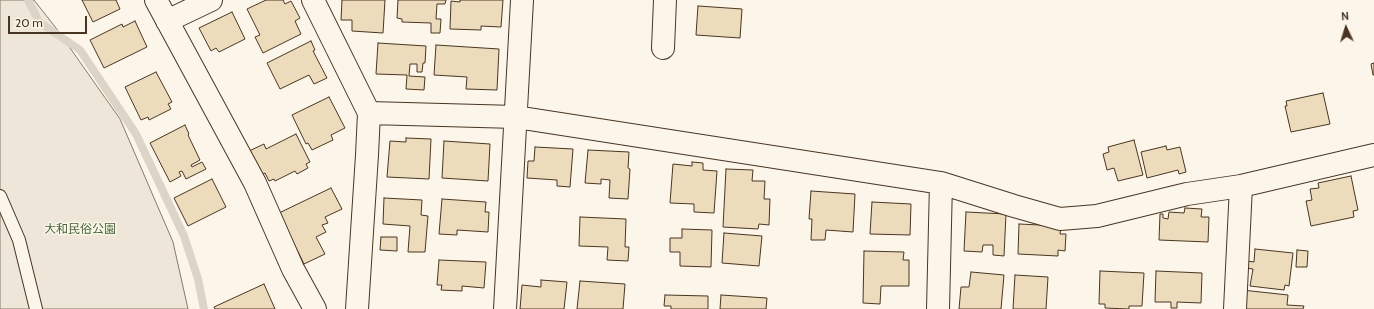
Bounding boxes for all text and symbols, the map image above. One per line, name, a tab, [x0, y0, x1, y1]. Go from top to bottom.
scale bar	[10, 8, 89, 34]
north arrow	[1326, 8, 1366, 48]
text: N	[1341, 9, 1350, 23]
text: 20 m	[15, 15, 43, 30]
park label: 大和民俗公園	[44, 222, 116, 236]

